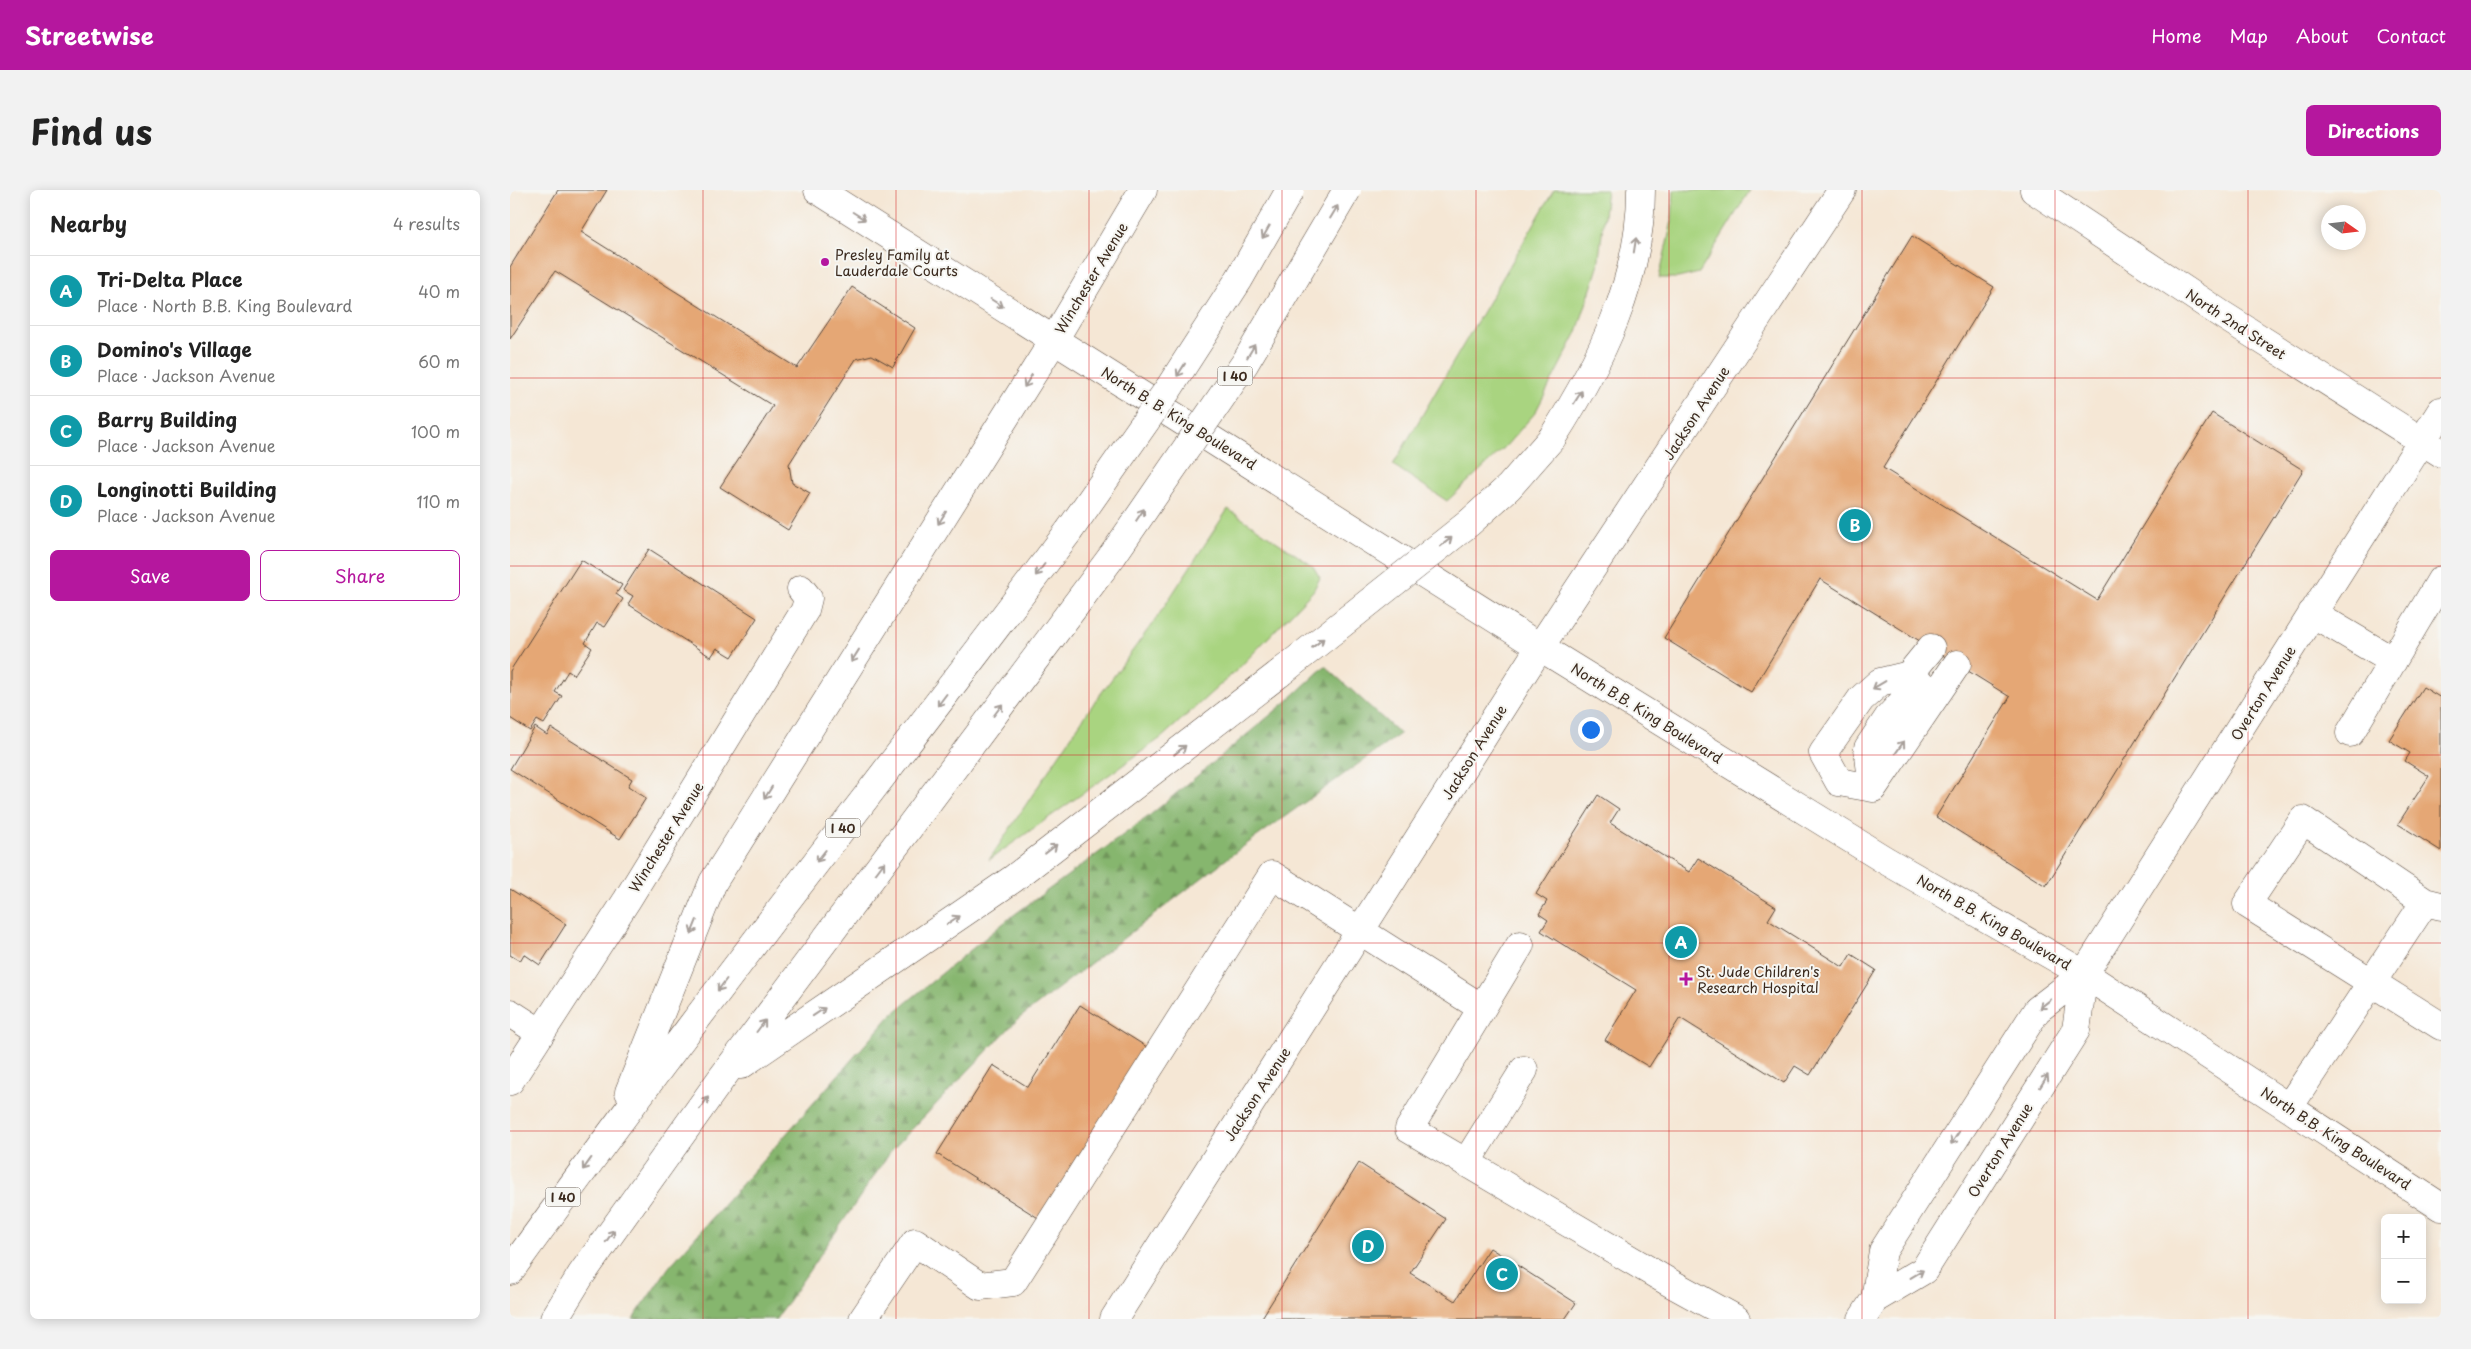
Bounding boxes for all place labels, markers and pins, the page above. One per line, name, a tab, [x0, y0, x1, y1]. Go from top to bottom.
place label: Presley Family at Lauderdale Courts	[835, 244, 958, 281]
marker: Presley Family at Lauderdale Courts	[819, 256, 831, 268]
pin: B	[1839, 506, 1871, 544]
pin: A	[1665, 923, 1697, 961]
place label: St. Jude Children's Research Hospital	[1697, 961, 1819, 998]
marker: St. Jude Children's Research Hospital	[1679, 972, 1693, 986]
pin: D	[1352, 1227, 1384, 1265]
pin: C	[1486, 1255, 1518, 1293]

